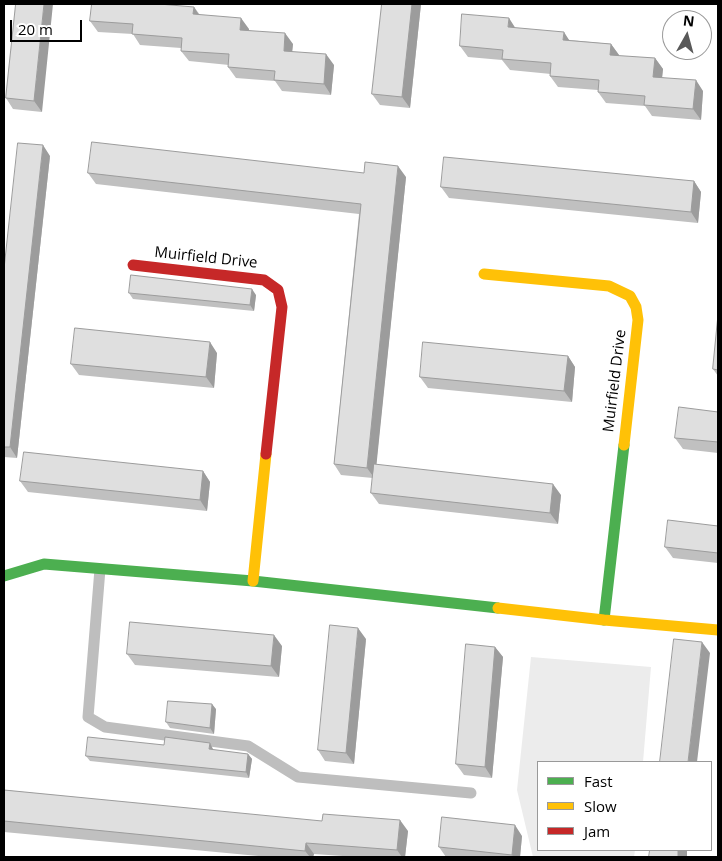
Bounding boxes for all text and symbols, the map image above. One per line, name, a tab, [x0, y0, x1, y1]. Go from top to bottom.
scale bar	[12, 10, 85, 42]
north arrow	[662, 10, 712, 60]
text: N	[682, 10, 696, 31]
text: 20 m	[18, 19, 53, 39]
street label: Muirfield Drive	[154, 244, 258, 272]
street label: Muirfield Drive	[600, 329, 630, 433]
legend	[537, 761, 712, 851]
text: Fast	[584, 771, 613, 791]
text: Slow	[584, 796, 617, 816]
text: Jam	[584, 821, 610, 841]

